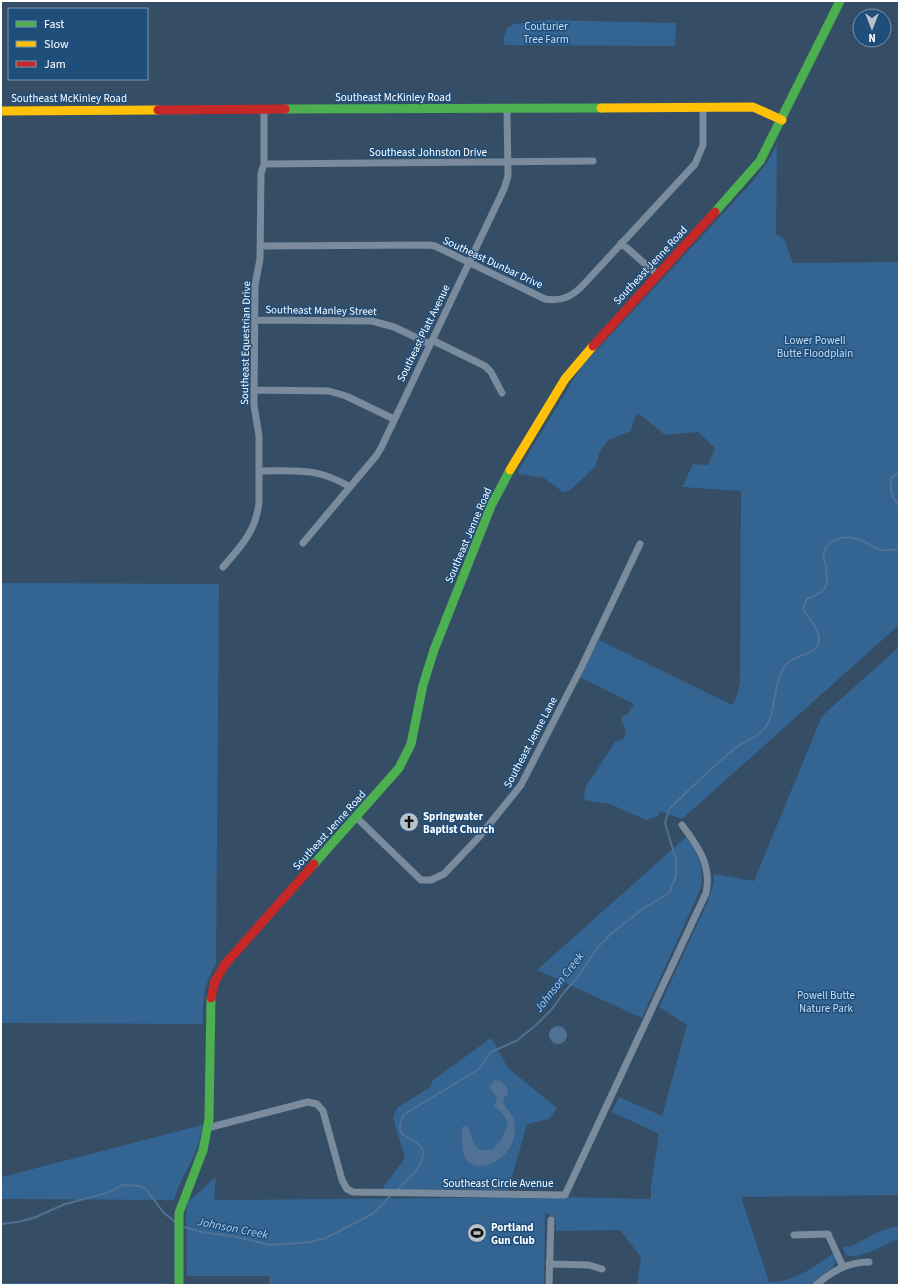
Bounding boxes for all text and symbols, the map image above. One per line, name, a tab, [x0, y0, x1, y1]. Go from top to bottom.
legend	[8, 8, 148, 80]
north arrow	[852, 8, 892, 48]
text: Fast	[44, 16, 64, 33]
park label: Couturier Tree Farm	[523, 19, 569, 47]
text: N	[868, 30, 876, 45]
text: Slow	[44, 36, 69, 53]
text: Jam	[44, 56, 66, 73]
street label: Southeast McKinley Road	[335, 90, 451, 105]
street label: Southeast McKinley Road	[11, 91, 127, 106]
street label: Southeast Johnston Drive	[369, 145, 487, 160]
street label: Southeast Jenne Road	[610, 223, 691, 308]
street label: Southeast Dunbar Drive	[440, 233, 546, 292]
street label: Southeast Equestrian Drive	[237, 280, 254, 405]
street label: Southeast Platt Avenue	[393, 282, 454, 384]
street label: Southeast Manley Street	[265, 302, 377, 319]
park label: Lower Powell Butte Floodplain	[777, 333, 853, 361]
street label: Southeast Jenne Road	[441, 485, 495, 585]
street label: Southeast Jenne Lane	[500, 693, 561, 791]
street label: Southeast Jenne Road	[289, 787, 369, 874]
place label: Springwater Baptist Church	[423, 809, 494, 837]
church icon: Springwater Baptist Church	[398, 811, 420, 833]
water label: Johnson Creek	[530, 949, 588, 1017]
park label: Powell Butte Nature Park	[797, 988, 856, 1016]
street label: Southeast Circle Avenue	[443, 1176, 554, 1191]
water label: Johnson Creek	[195, 1213, 270, 1244]
place label: Portland Gun Club	[491, 1220, 535, 1248]
sports icon: Portland Gun Club	[466, 1222, 488, 1244]

